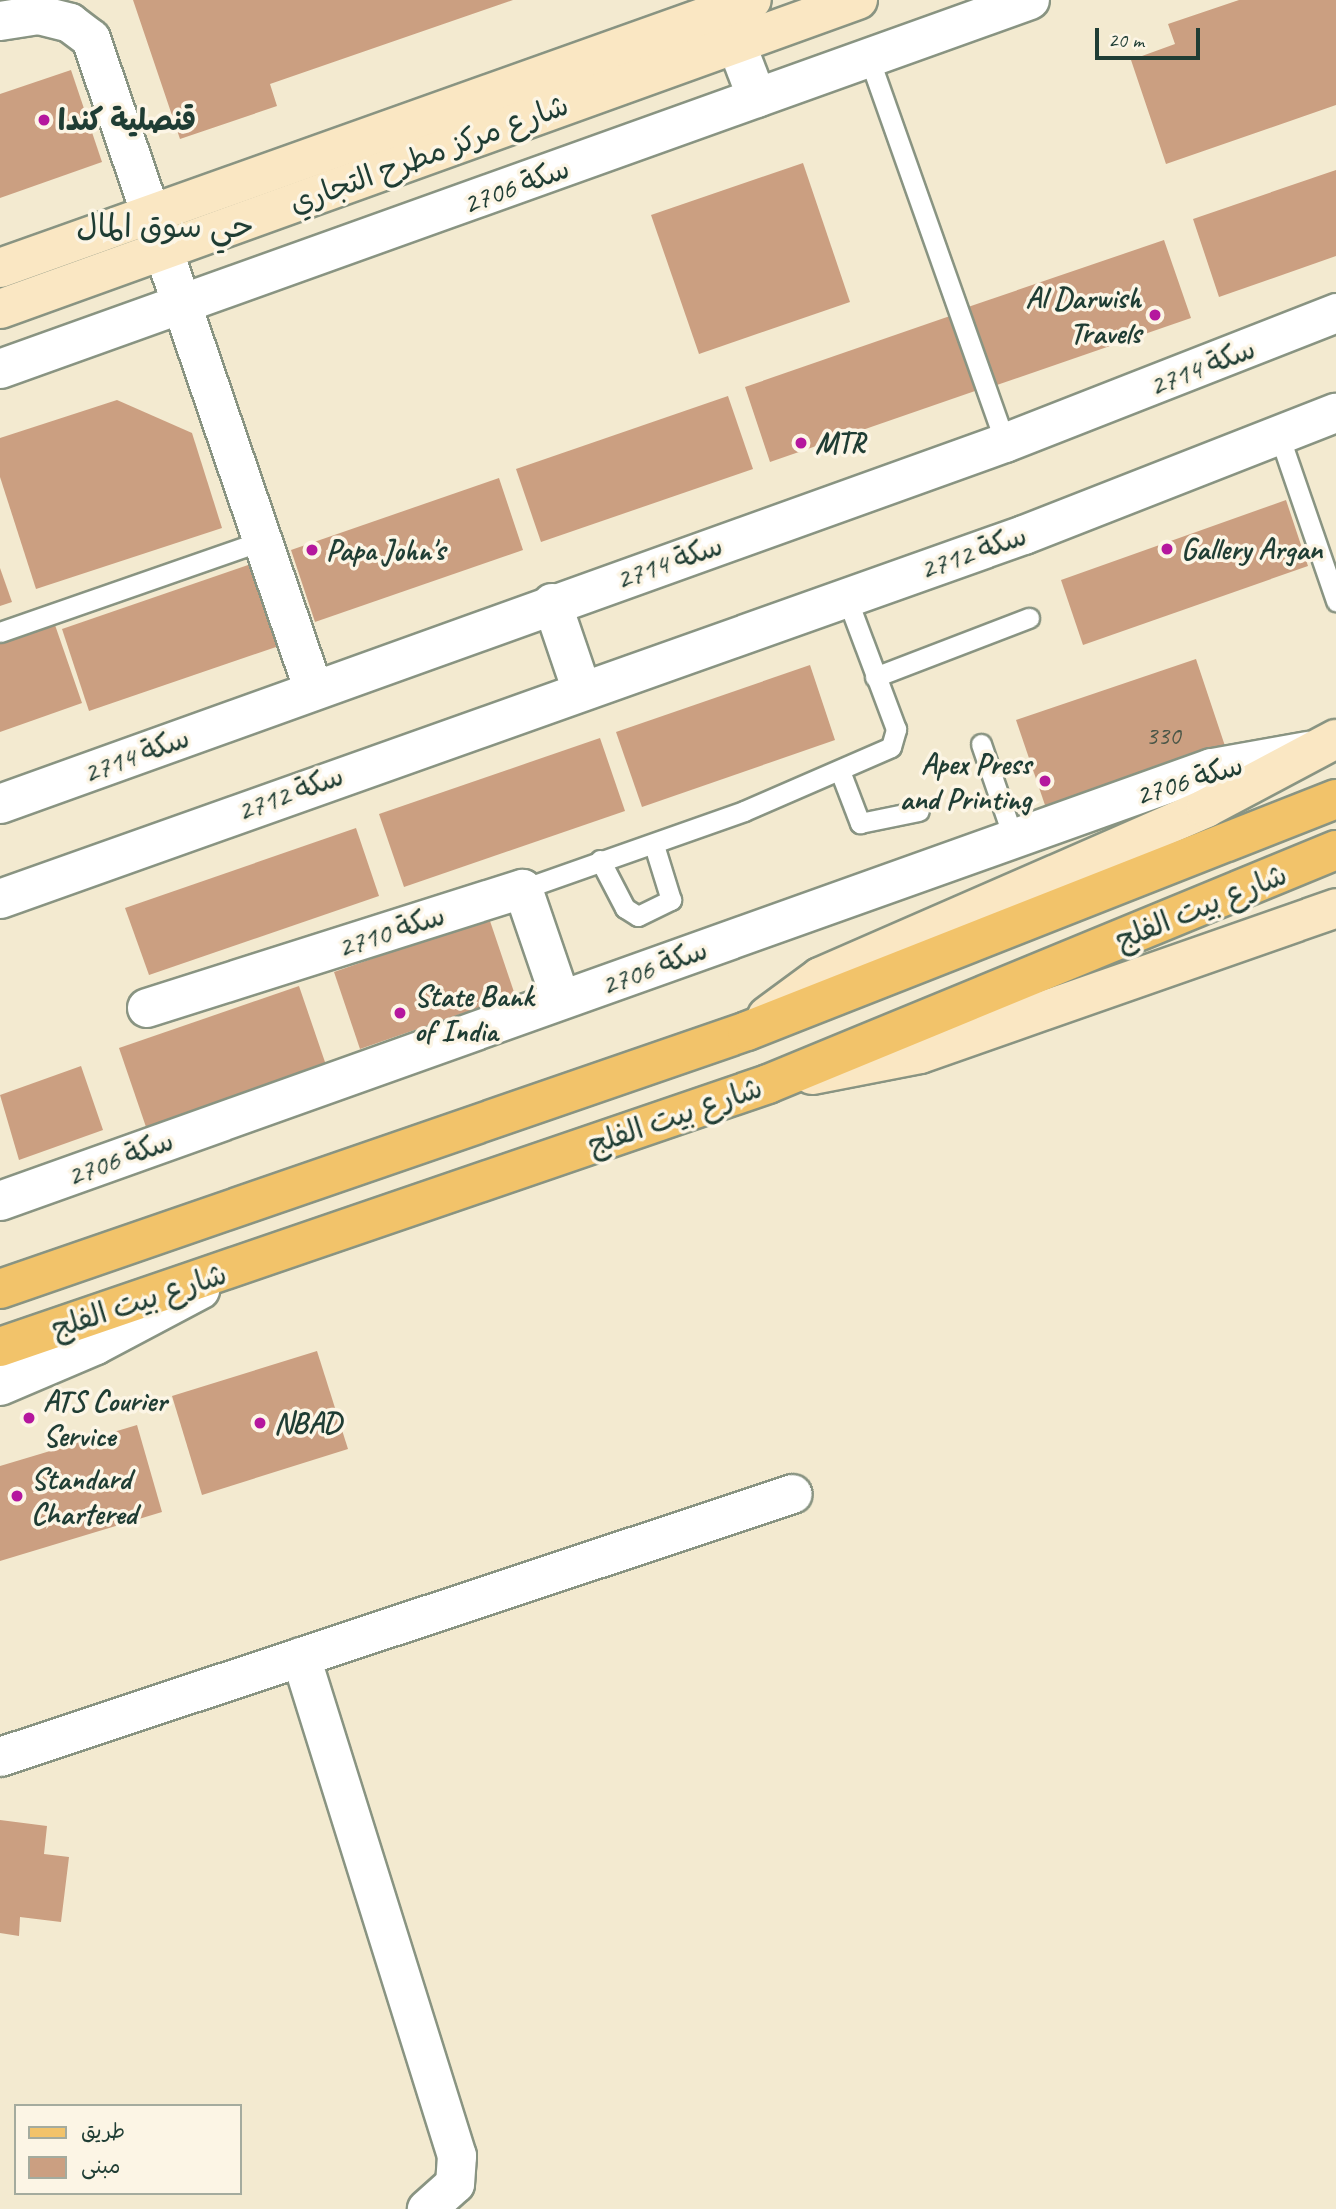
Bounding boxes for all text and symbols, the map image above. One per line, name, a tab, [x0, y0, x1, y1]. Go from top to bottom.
scale bar	[1098, 14, 1203, 58]
text: 20 m	[1108, 27, 1144, 53]
street label: شارع مركز مطرح التجاري	[285, 87, 573, 221]
place label: قنصلية كندا	[58, 102, 196, 138]
marker: قنصلية كندا	[36, 112, 52, 128]
street label: سكة 2706	[458, 150, 574, 222]
district label: حي سوق المال	[76, 208, 254, 246]
place label: Al Darwish Travels	[1025, 280, 1141, 350]
marker: Al Darwish Travels	[1147, 307, 1163, 323]
street label: سكة 2714	[1144, 330, 1260, 404]
place label: MTR	[815, 425, 866, 461]
marker: MTR	[793, 435, 809, 451]
street label: سكة 2712	[915, 517, 1031, 587]
street label: سكة 2714	[611, 527, 727, 597]
place label: Gallery Argan	[1181, 531, 1322, 567]
place label: Papa John's	[326, 532, 445, 568]
marker: Gallery Argan	[1159, 541, 1175, 557]
marker: Papa John's	[304, 542, 320, 558]
street label: سكة 2714	[78, 719, 194, 791]
house number: 330	[1145, 720, 1181, 752]
place label: Apex Press and Printing	[899, 746, 1031, 816]
street label: سكة 2706	[1131, 747, 1247, 813]
street label: سكة 2712	[232, 757, 348, 829]
marker: Apex Press and Printing	[1037, 773, 1053, 789]
street label: شارع بيت الفلج	[1110, 856, 1292, 958]
street label: سكة 2710	[333, 897, 449, 965]
street label: سكة 2706	[596, 931, 712, 1003]
place label: State Bank of India	[414, 978, 534, 1048]
marker: State Bank of India	[392, 1005, 408, 1021]
street label: شارع بيت الفلج	[583, 1069, 767, 1163]
street label: سكة 2706	[62, 1122, 178, 1194]
street label: شارع بيت الفلج	[47, 1256, 231, 1346]
place label: ATS Courier Service	[43, 1383, 166, 1454]
place label: NBAD	[274, 1405, 341, 1441]
marker: ATS Courier Service	[21, 1410, 37, 1426]
marker: NBAD	[252, 1415, 268, 1431]
place label: Standard Chartered	[31, 1461, 137, 1532]
marker: Standard Chartered	[9, 1488, 25, 1504]
legend	[14, 2104, 242, 2195]
text: طريق	[81, 2118, 125, 2144]
text: مبنى	[81, 2153, 120, 2179]

